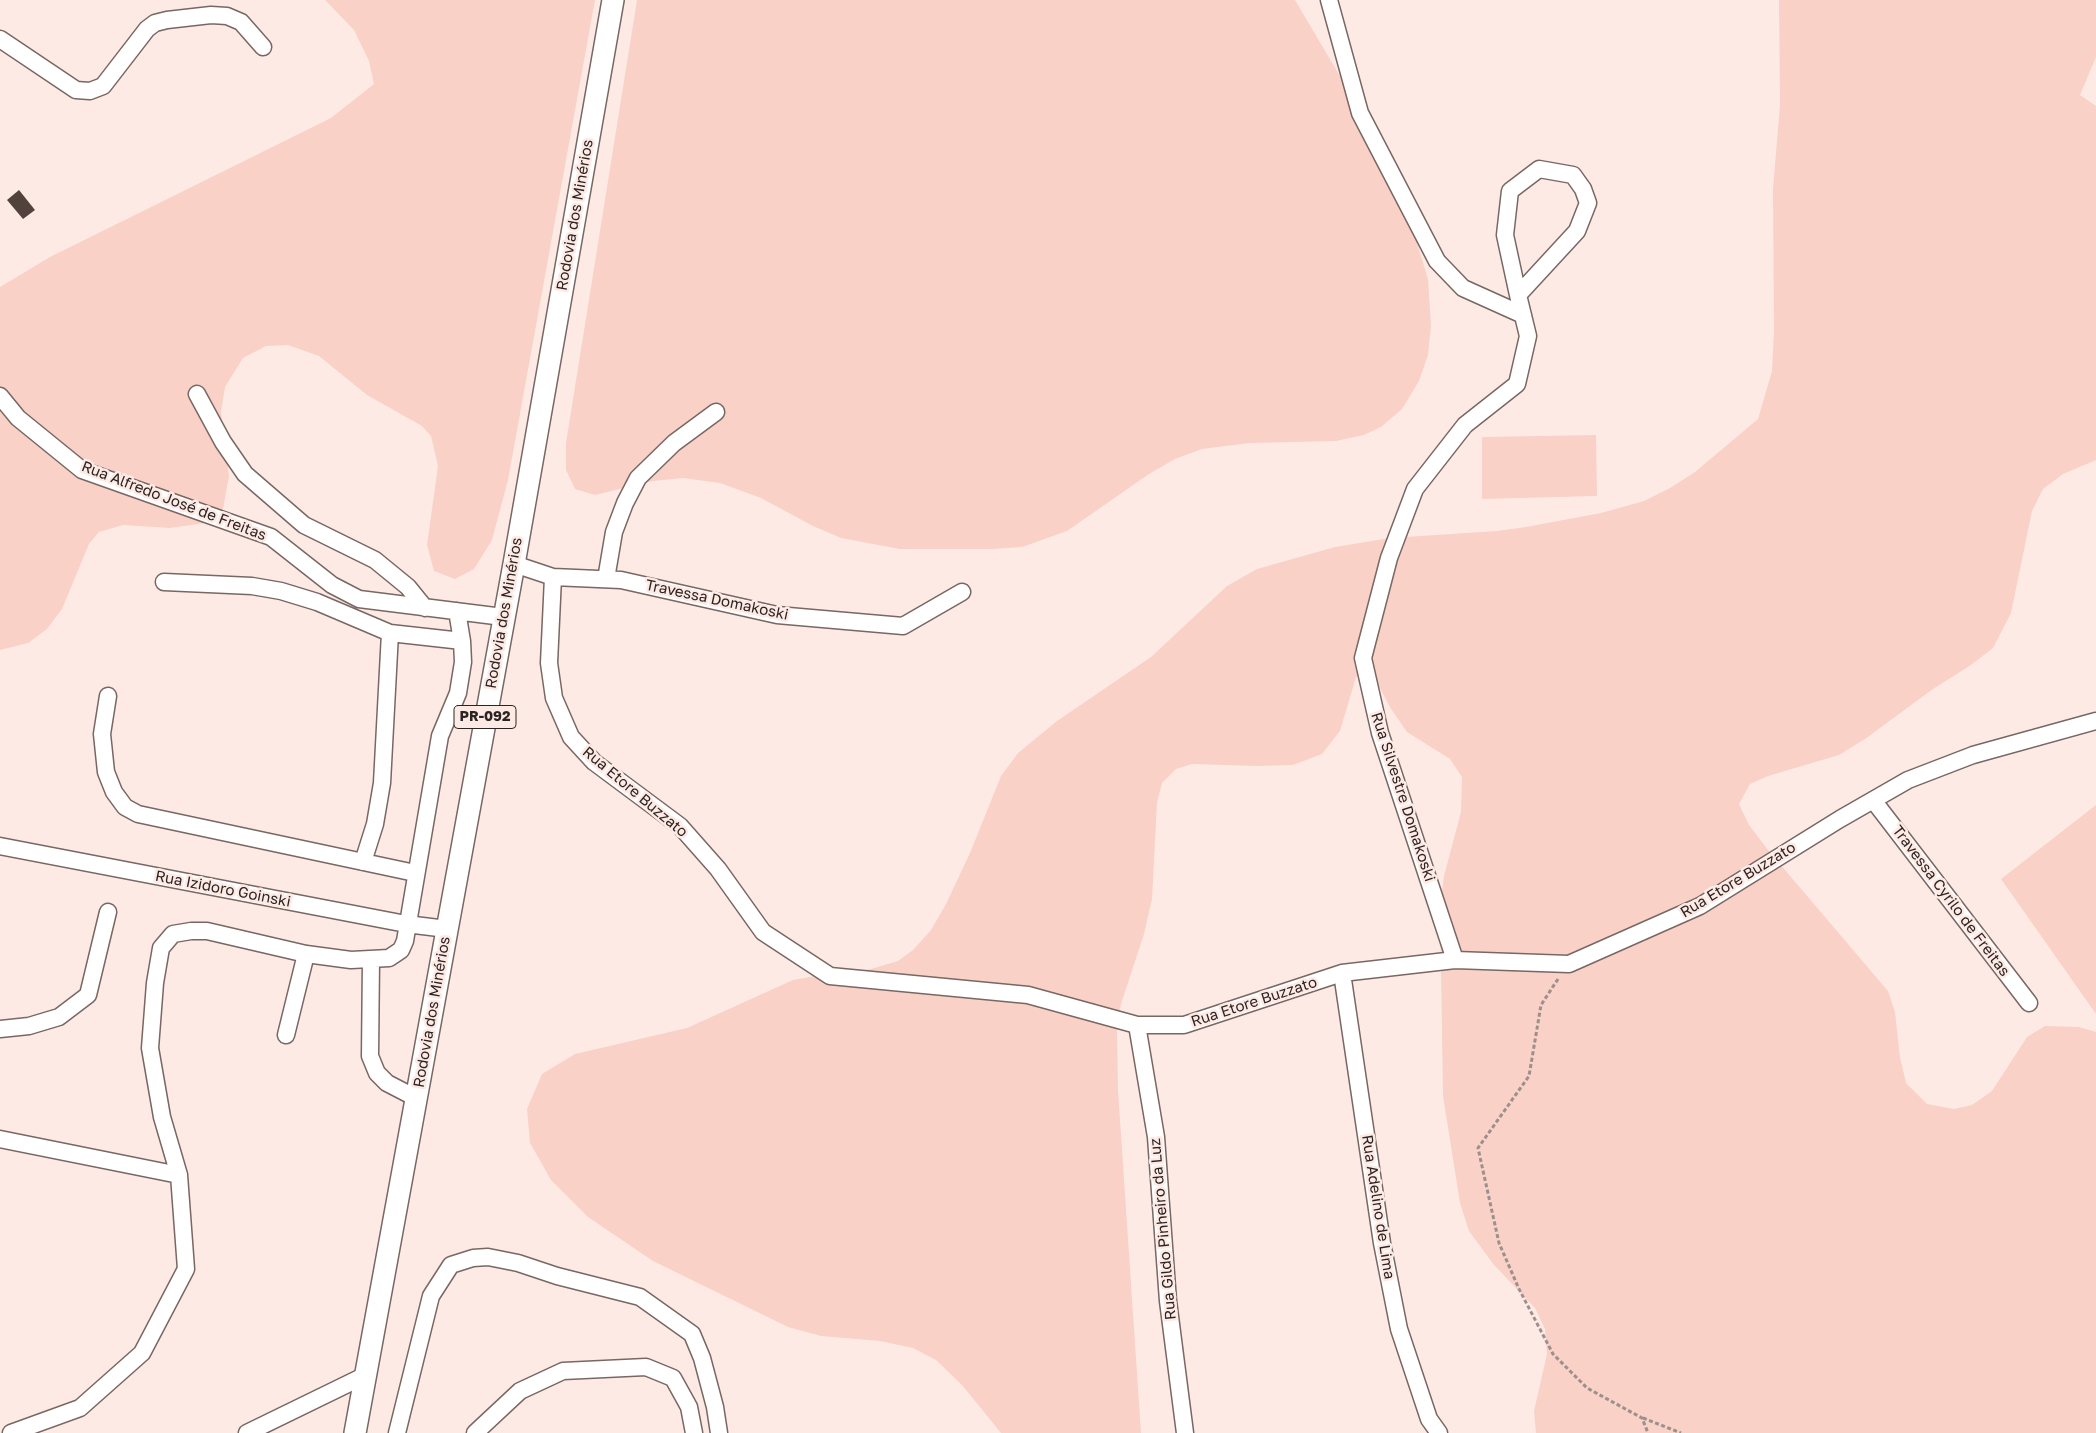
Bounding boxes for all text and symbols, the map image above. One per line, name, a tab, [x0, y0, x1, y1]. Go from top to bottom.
street label: Rodovia dos Minérios	[553, 138, 597, 292]
street label: Rua Alfredo José de Freitas	[79, 457, 269, 545]
street label: Rodovia dos Minérios	[482, 536, 526, 690]
street label: Travessa Domakoski	[644, 576, 790, 624]
road number: PR-092	[454, 706, 516, 729]
street label: Rua Silvestre Domakoski	[1367, 710, 1439, 884]
street label: Rua Etore Buzzato	[579, 743, 691, 841]
street label: Travessa Cyrilo de Freitas	[1888, 822, 2014, 980]
street label: Rua Etore Buzzato	[1677, 838, 1799, 922]
street label: Rua Izidoro Goinski	[154, 867, 292, 911]
street label: Rodovia dos Minérios	[410, 935, 454, 1089]
street label: Rua Etore Buzzato	[1189, 973, 1319, 1031]
street label: Rua Adelino de Lima	[1358, 1134, 1398, 1280]
street label: Rua Gildo Pinheiro da Luz	[1146, 1137, 1180, 1321]

